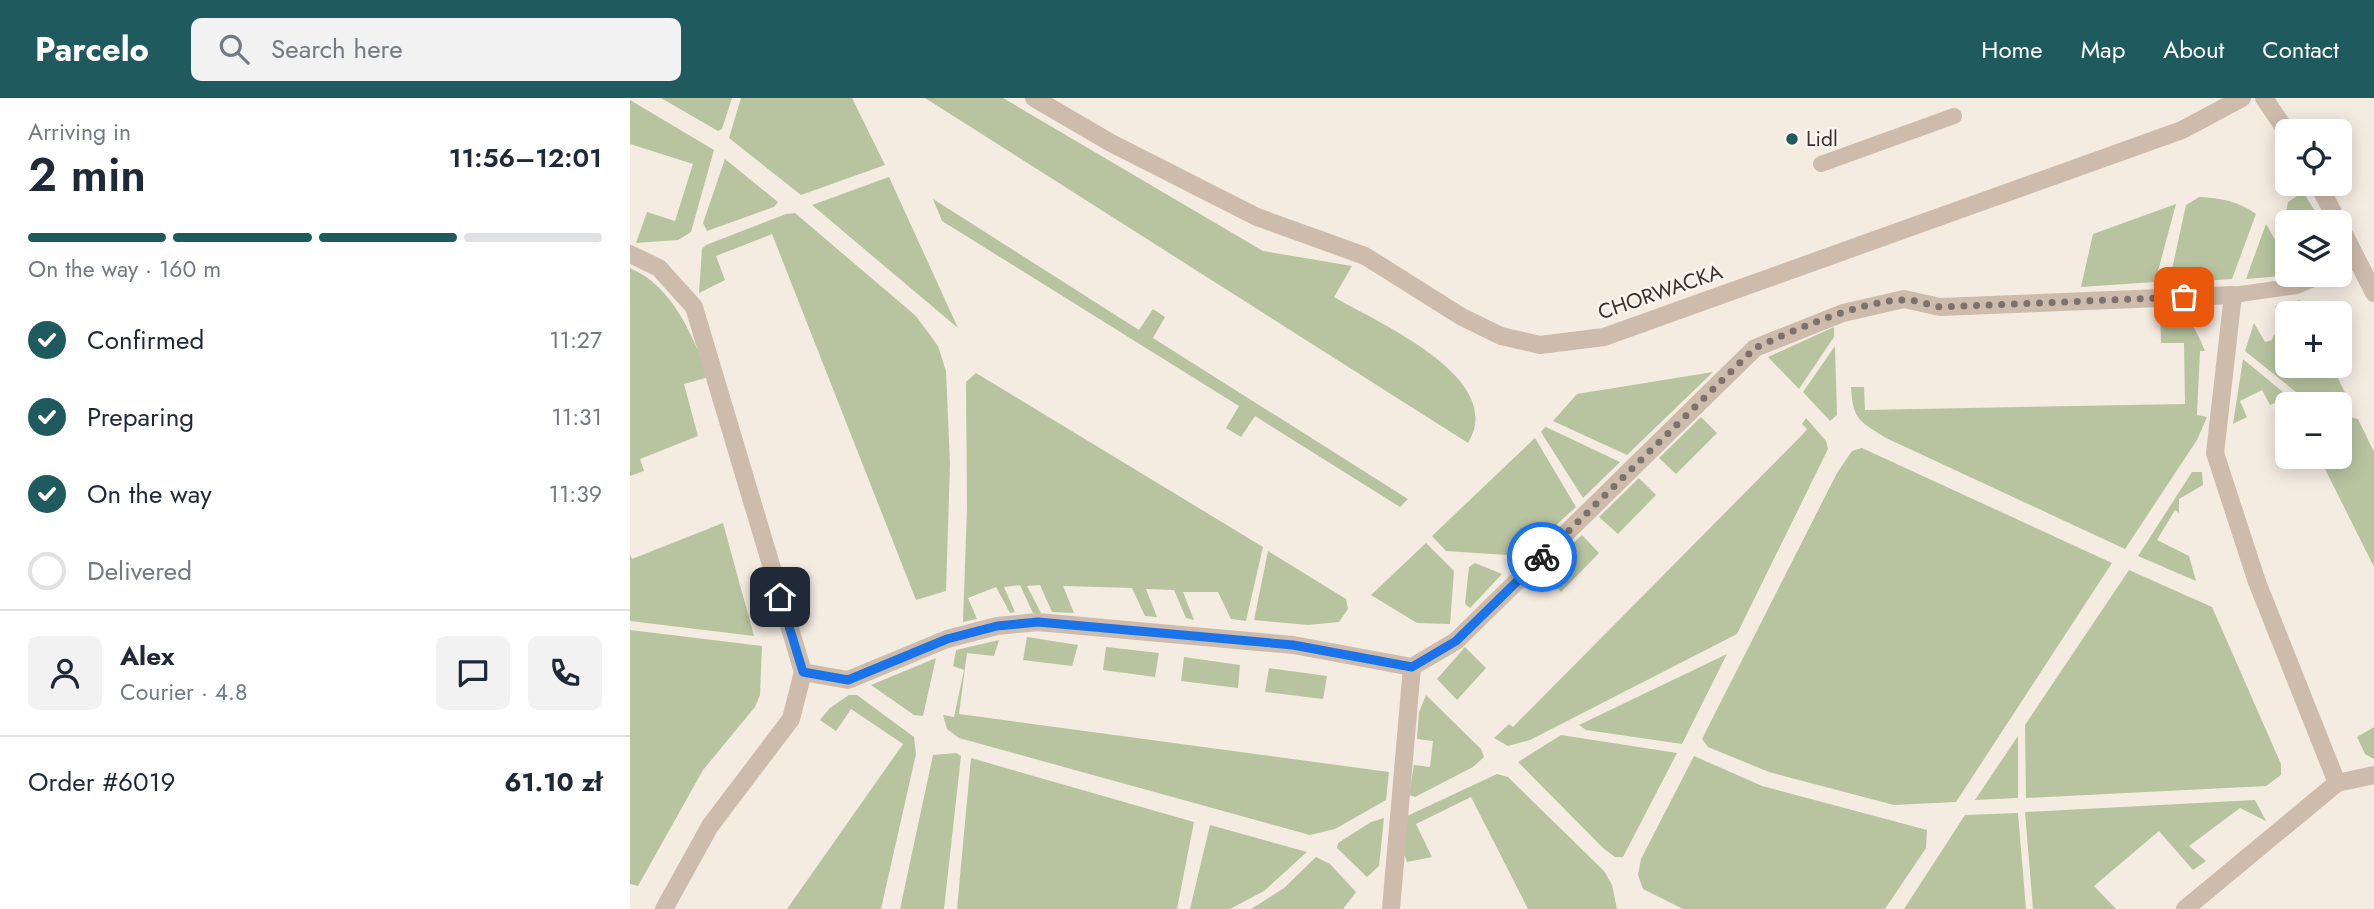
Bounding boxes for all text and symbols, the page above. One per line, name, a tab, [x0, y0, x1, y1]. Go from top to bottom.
search box	[191, 18, 681, 81]
text: Parcelo	[35, 26, 149, 73]
icon: search	[215, 30, 253, 68]
text: Search here	[271, 30, 403, 68]
text: Home	[1981, 32, 2043, 67]
text: Map	[2081, 32, 2125, 67]
text: About	[2163, 32, 2224, 67]
text: Contact	[2262, 32, 2339, 67]
text: Arriving in	[28, 115, 131, 149]
map controls	[2275, 119, 2352, 469]
button: locate	[2275, 119, 2352, 196]
place label: Lidl	[1806, 124, 1838, 154]
marker: Lidl	[1784, 131, 1800, 147]
text: 11:56–12:01	[449, 139, 602, 177]
text: 2 min	[28, 142, 146, 208]
button: layers	[2275, 210, 2352, 287]
text: On the way · 160 m	[28, 252, 221, 286]
street label: CHORWACKA	[1594, 257, 1726, 327]
pin	[2154, 267, 2214, 327]
icon: bag	[2165, 278, 2203, 316]
button: +	[2275, 301, 2352, 378]
icon: check	[28, 321, 66, 359]
text: Confirmed	[87, 321, 204, 359]
text: 11:27	[549, 323, 602, 357]
button: −	[2275, 392, 2352, 469]
icon: check	[28, 398, 66, 436]
text: Preparing	[87, 398, 194, 436]
text: 11:31	[551, 400, 602, 434]
icon: check	[28, 475, 66, 513]
text: On the way	[87, 475, 212, 513]
text: 11:39	[549, 477, 602, 511]
courier	[1507, 522, 1577, 592]
icon: bike	[1523, 538, 1561, 576]
text: Delivered	[87, 552, 192, 590]
pin	[750, 567, 810, 627]
icon: home	[761, 578, 799, 616]
button: person	[28, 636, 102, 710]
button: chat	[436, 636, 510, 710]
button: phone	[528, 636, 602, 710]
text: Alex	[120, 637, 174, 675]
text: Courier · 4.8	[120, 675, 248, 709]
text: Order #6019	[28, 763, 175, 801]
text: 61.10 zł	[504, 763, 602, 801]

